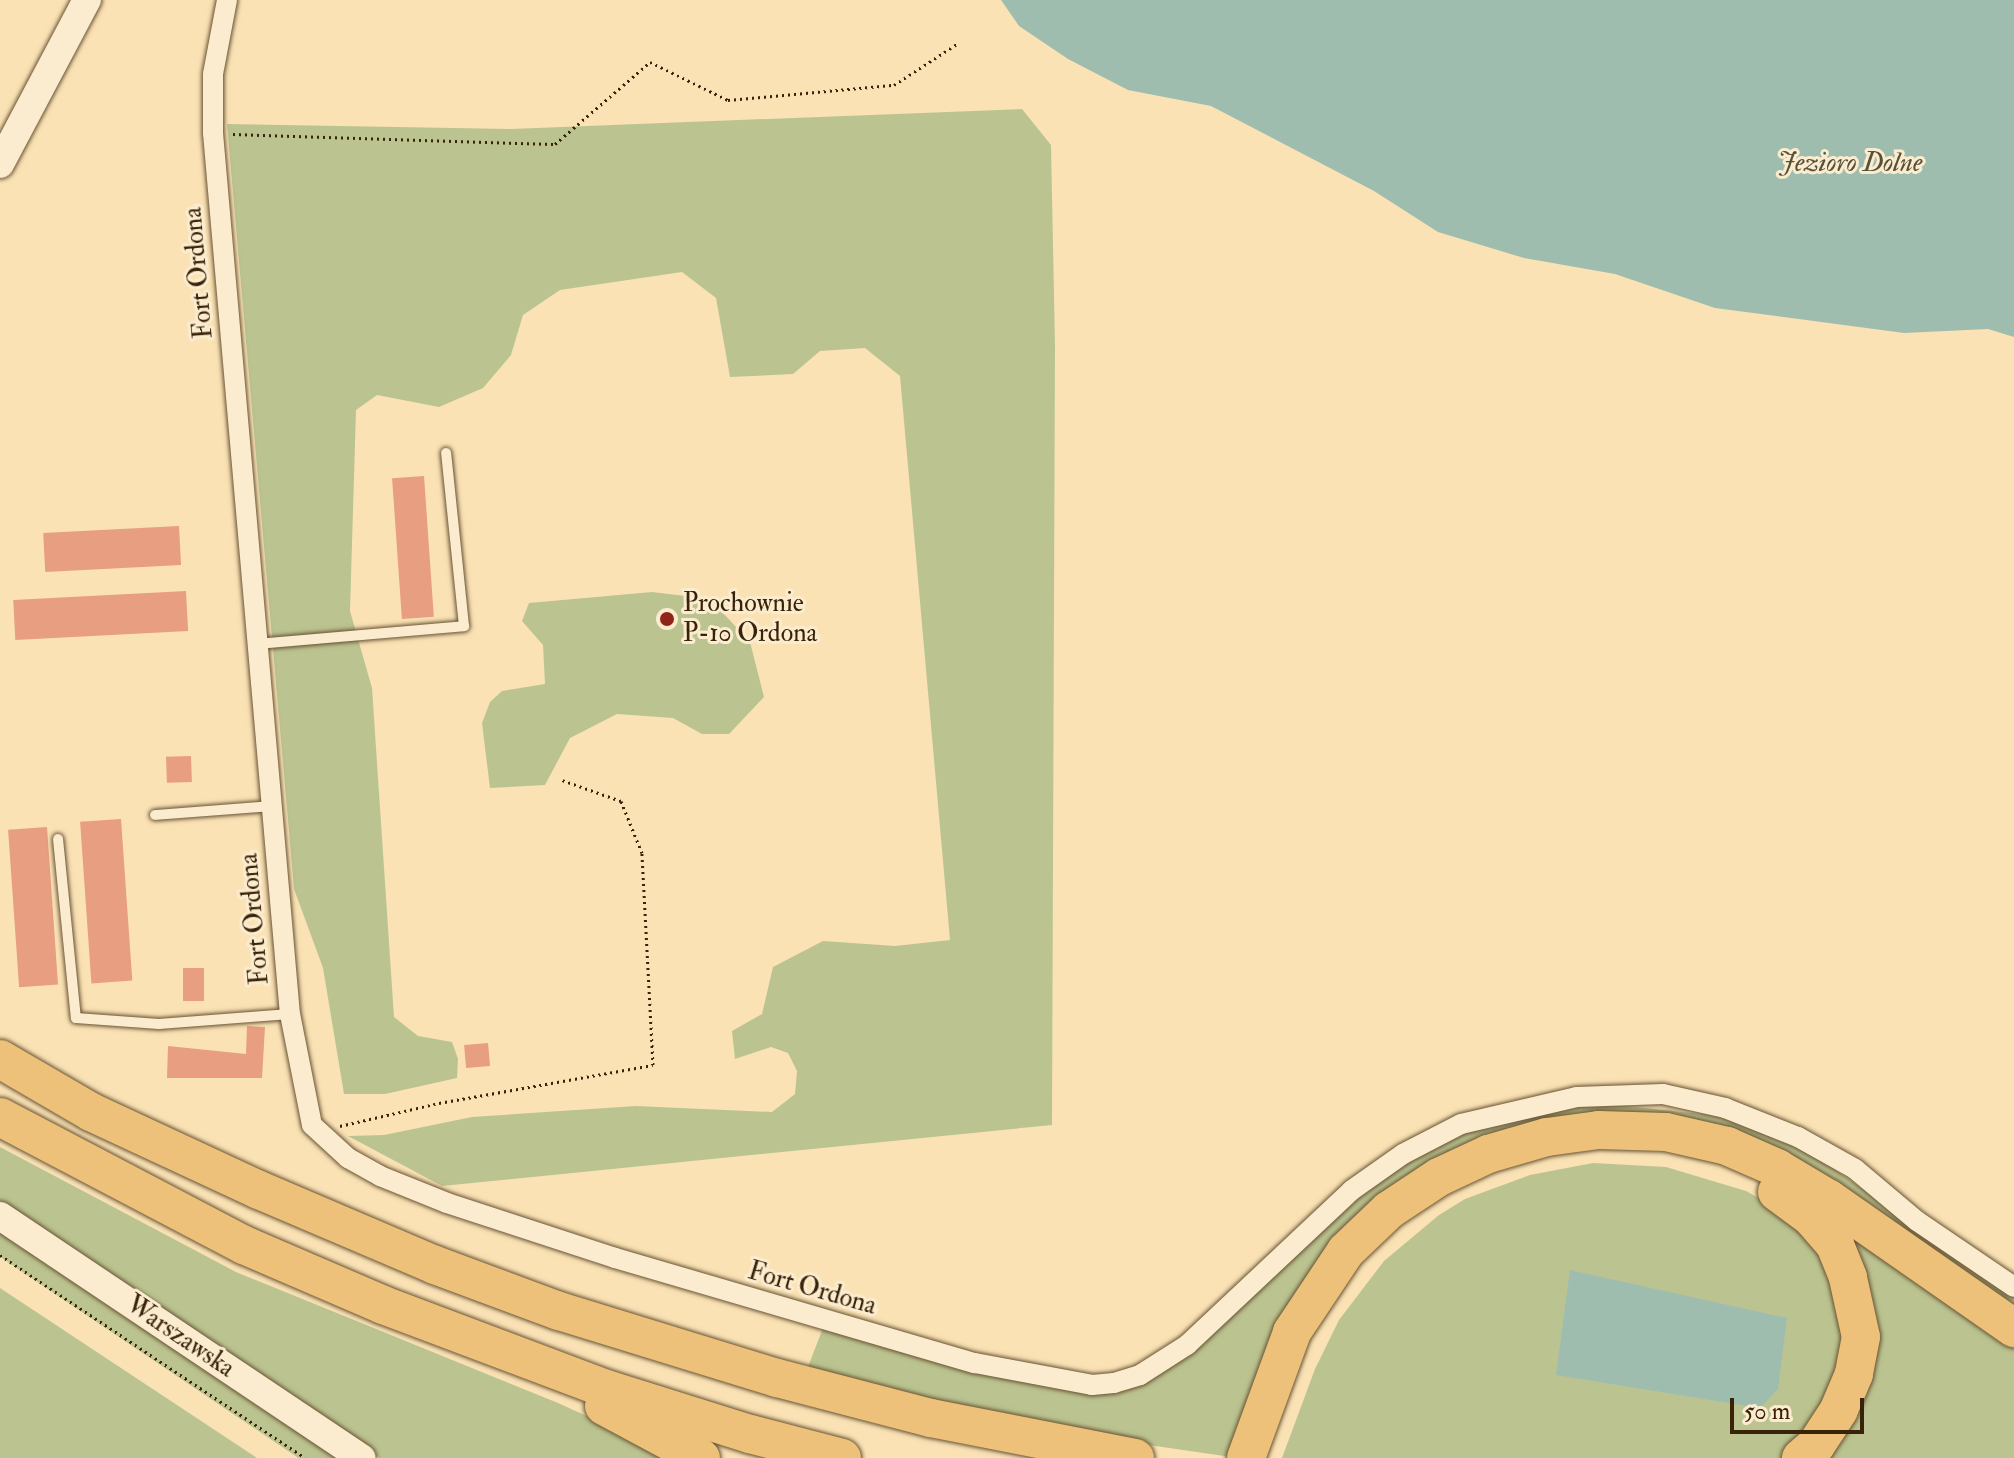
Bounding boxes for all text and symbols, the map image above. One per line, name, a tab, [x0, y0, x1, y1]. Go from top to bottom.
water label: Jezioro Dolne	[1778, 146, 1922, 180]
street label: Fort Ordona	[178, 206, 220, 340]
place label: Prochownie P-10 Ordona	[683, 588, 817, 650]
marker: Prochownie P-10 Ordona	[658, 610, 676, 628]
street label: Fort Ordona	[234, 852, 276, 986]
street label: Fort Ordona	[744, 1256, 880, 1322]
street label: Warszawska	[120, 1289, 240, 1385]
scale bar	[1734, 1382, 1868, 1432]
text: 50 m	[1744, 1396, 1790, 1427]

